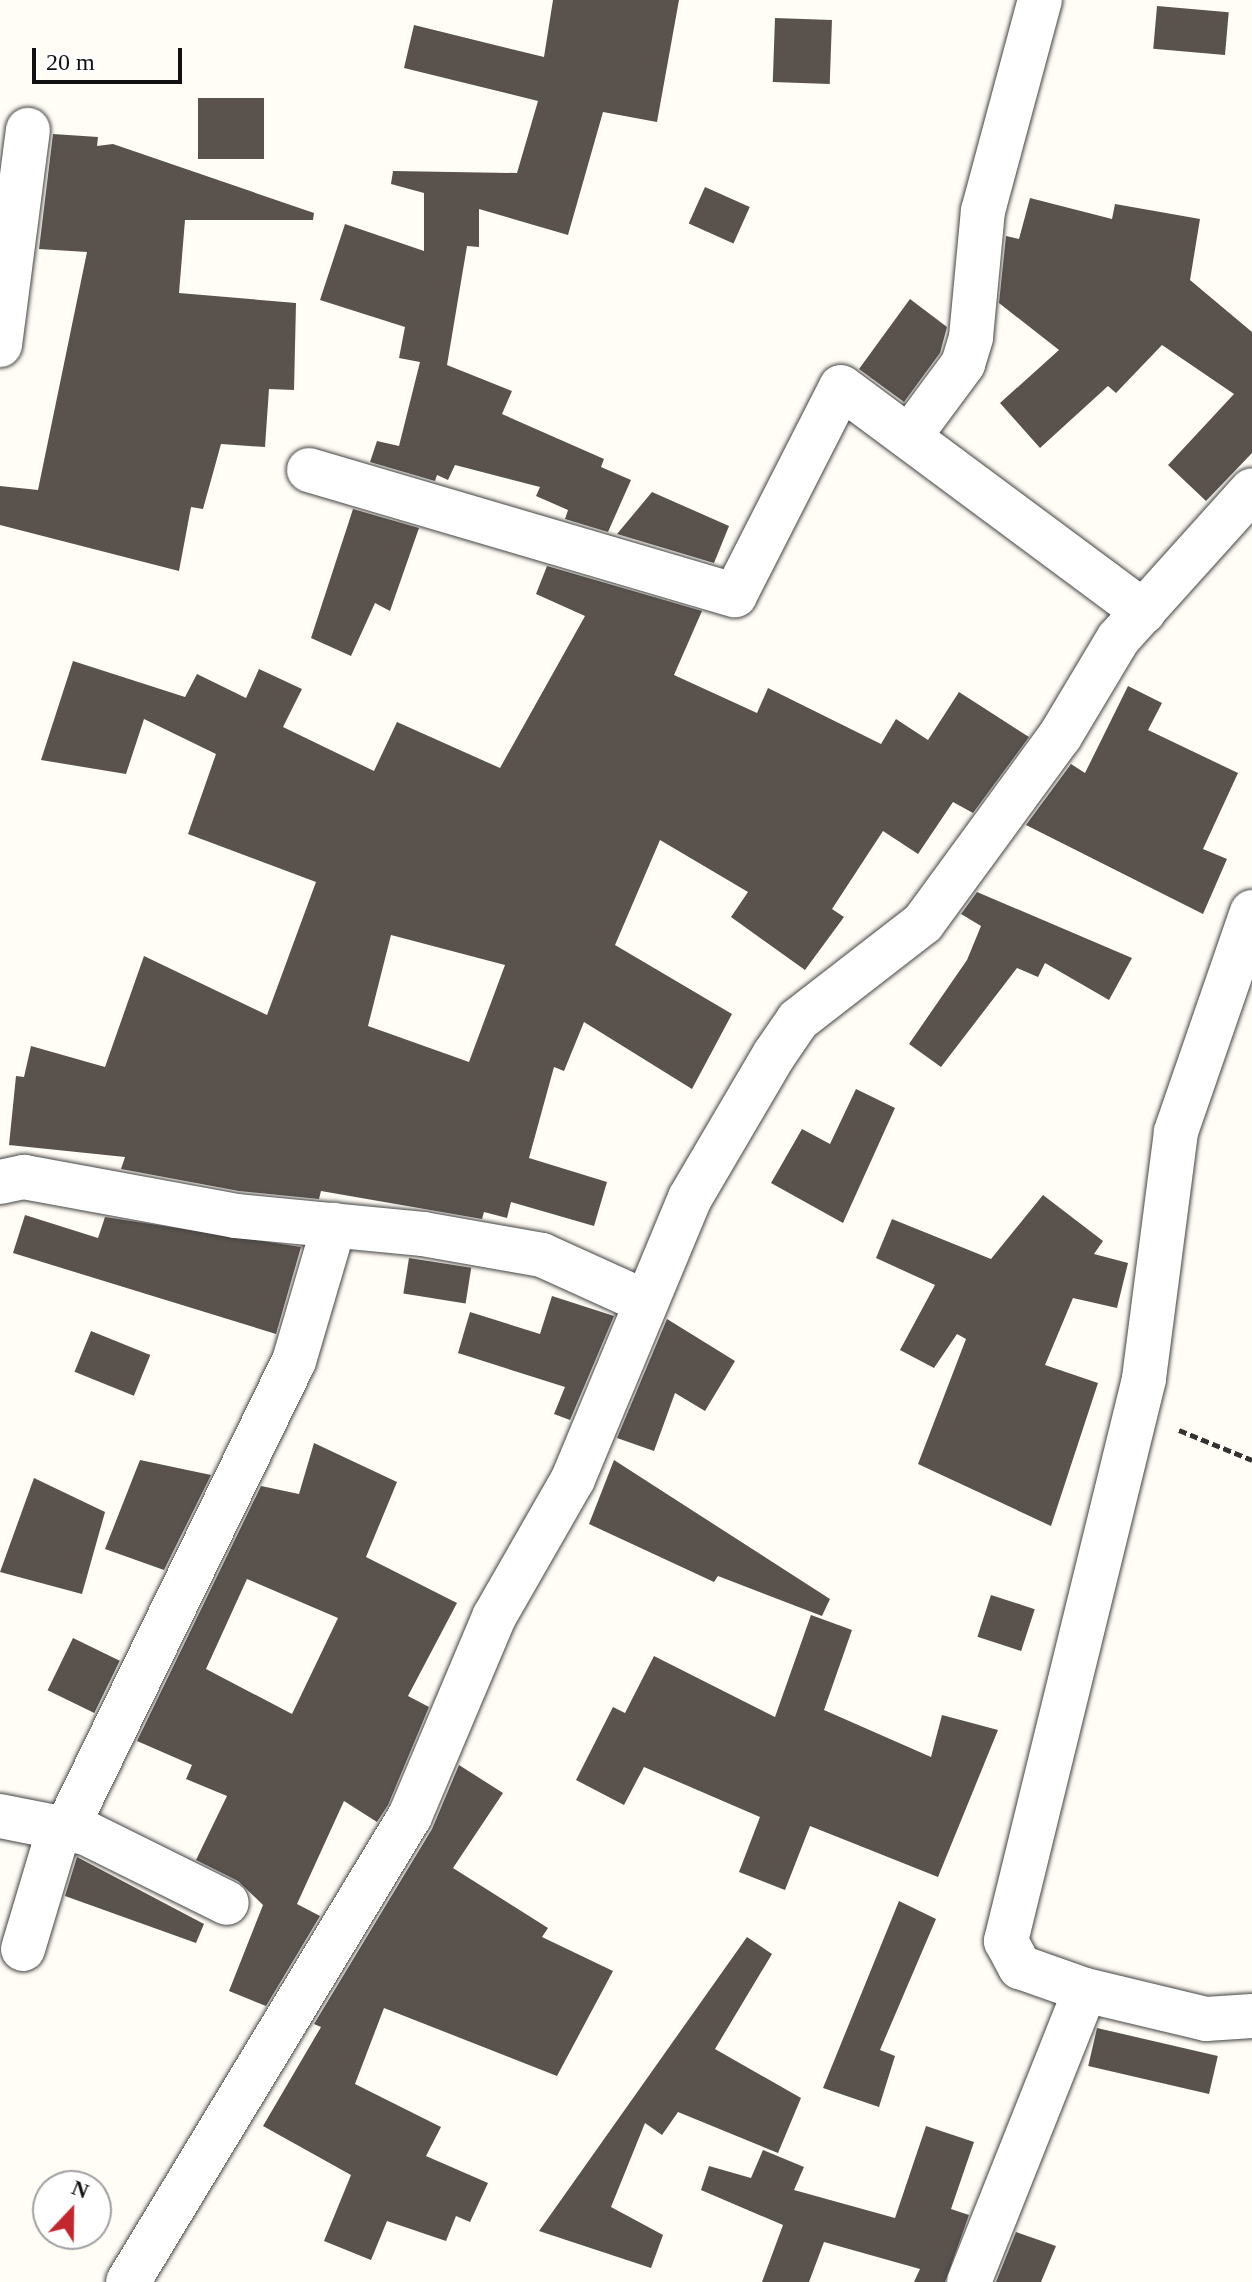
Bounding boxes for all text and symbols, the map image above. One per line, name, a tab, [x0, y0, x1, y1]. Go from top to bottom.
scale bar	[36, 32, 186, 82]
text: 20 m	[46, 49, 95, 75]
north arrow	[32, 2170, 112, 2250]
text: N	[68, 2175, 92, 2204]

